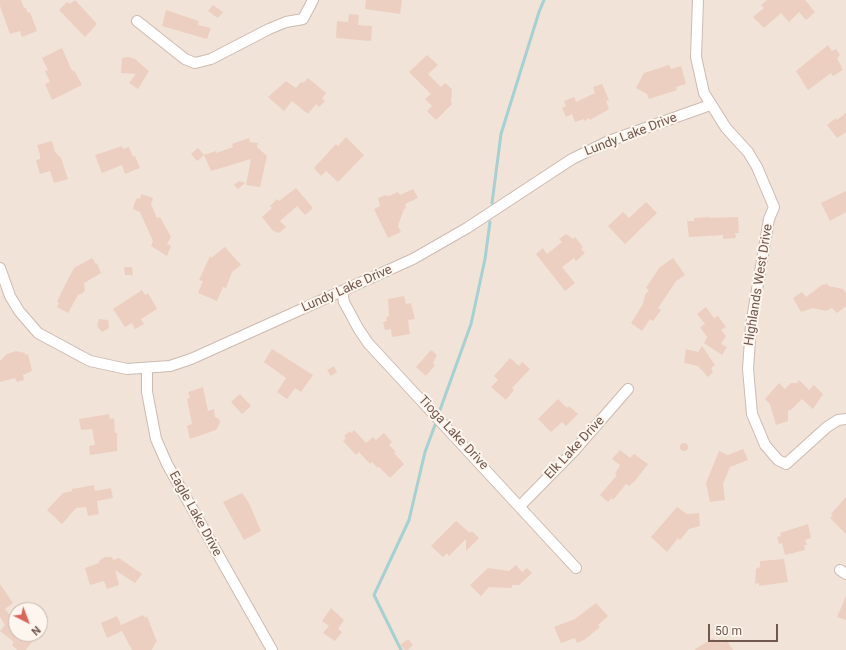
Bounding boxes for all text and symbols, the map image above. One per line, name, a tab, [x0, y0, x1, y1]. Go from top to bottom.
street label: Lundy Lake Drive	[583, 110, 679, 160]
street label: Highlands West Drive	[742, 223, 776, 347]
street label: Lundy Lake Drive	[299, 262, 395, 316]
street label: Tioga Lake Drive	[415, 393, 491, 473]
street label: Elk Lake Drive	[542, 413, 608, 483]
street label: Eagle Lake Drive	[165, 469, 225, 559]
north arrow	[8, 602, 48, 642]
scale bar	[710, 616, 780, 642]
text: N	[28, 623, 43, 638]
text: 50 m	[715, 624, 742, 638]

